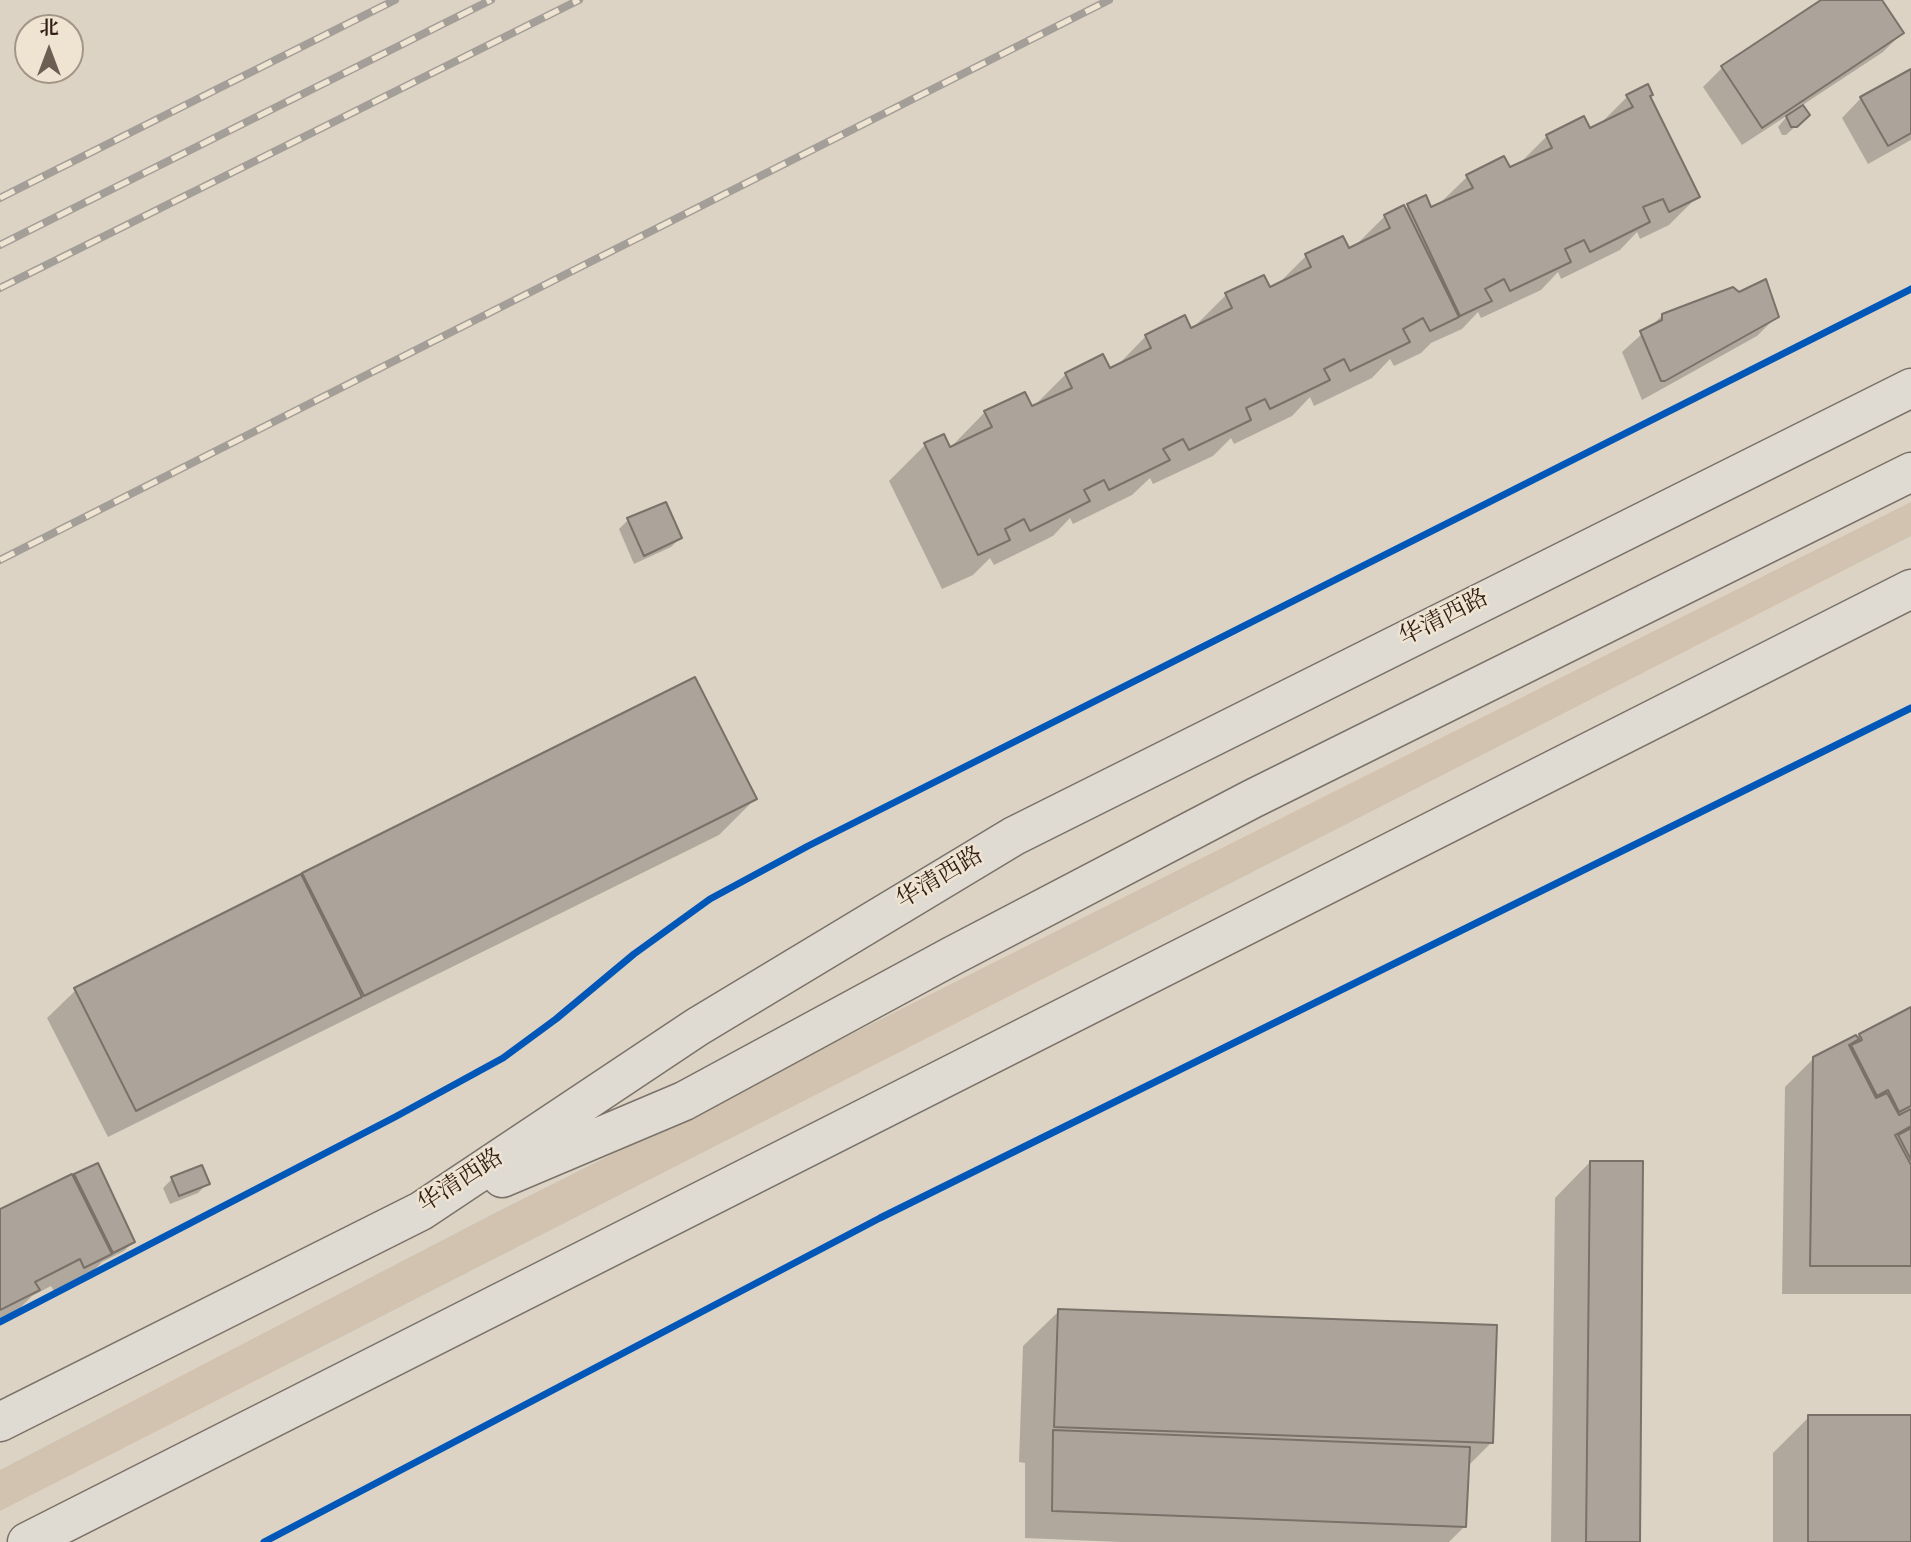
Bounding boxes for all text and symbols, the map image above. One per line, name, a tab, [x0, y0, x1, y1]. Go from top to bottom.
north arrow	[14, 14, 84, 84]
text: 北	[39, 16, 59, 43]
street label: 华清西路	[1396, 585, 1494, 655]
street label: 华清西路	[892, 843, 990, 917]
street label: 华清西路	[414, 1145, 510, 1221]

